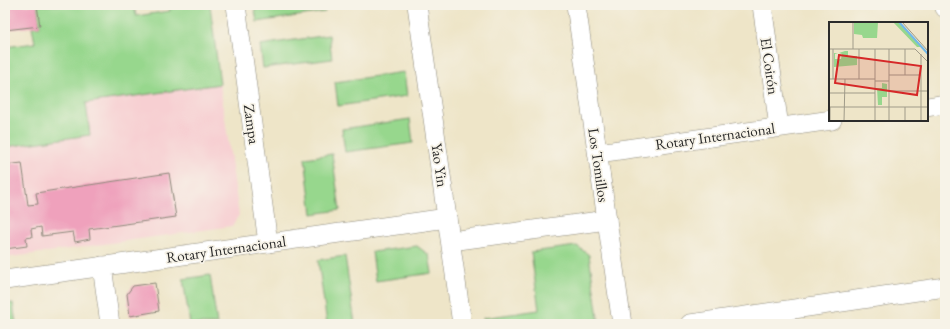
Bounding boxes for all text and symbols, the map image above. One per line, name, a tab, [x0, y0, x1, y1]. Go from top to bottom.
inset map	[829, 22, 928, 121]
street label: El Coirón	[757, 36, 783, 96]
street label: Zampa	[240, 103, 264, 145]
street label: Rotary Internacional	[654, 118, 776, 154]
street label: Los Tomillos	[584, 127, 614, 203]
street label: Yao Yin	[428, 142, 452, 188]
street label: Rotary Internacional	[165, 231, 287, 267]

